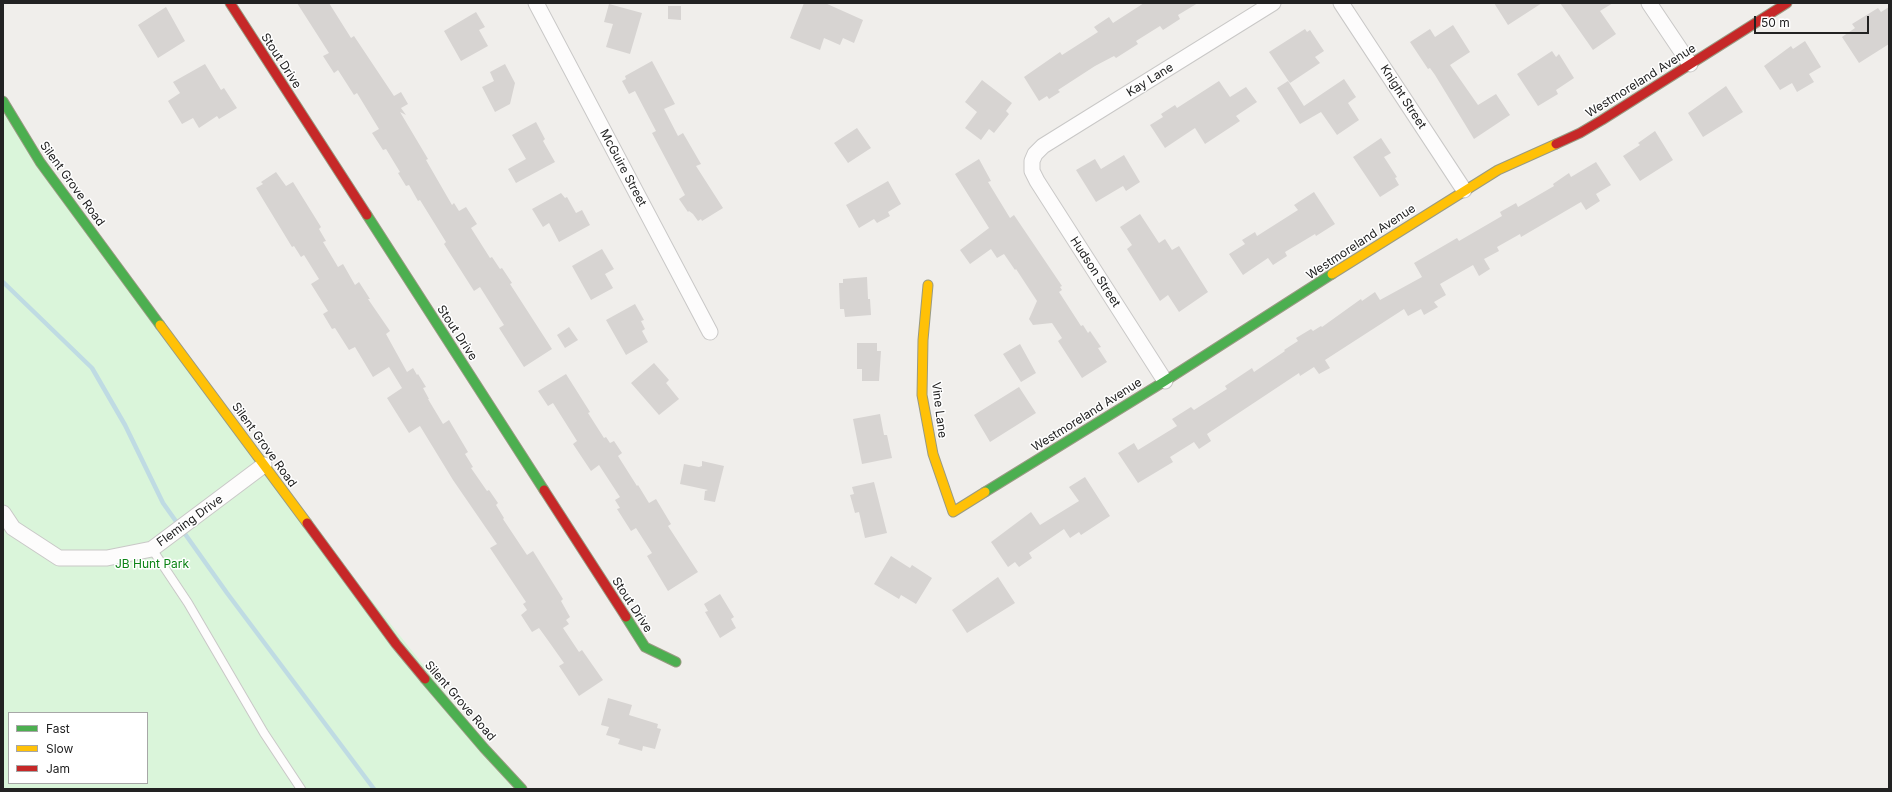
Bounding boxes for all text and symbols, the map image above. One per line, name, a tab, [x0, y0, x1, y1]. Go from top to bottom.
scale bar	[1756, 8, 1871, 34]
text: 50 m	[1761, 15, 1790, 30]
street label: Stout Drive	[258, 31, 304, 91]
street label: Westmoreland Avenue	[1583, 41, 1699, 121]
street label: Kay Lane	[1124, 60, 1176, 100]
street label: Knight Street	[1377, 62, 1429, 132]
street label: McGuire Street	[597, 127, 649, 209]
street label: Silent Grove Road	[37, 139, 107, 229]
street label: Westmoreland Avenue	[1304, 201, 1418, 283]
street label: Hudson Street	[1067, 234, 1123, 310]
street label: Stout Drive	[434, 303, 480, 363]
street label: Westmoreland Avenue	[1029, 375, 1145, 455]
street label: Vine Lane	[928, 381, 950, 439]
street label: Silent Grove Road	[229, 400, 299, 490]
street label: Fleming Drive	[154, 492, 226, 550]
park label: JB Hunt Park	[115, 557, 189, 571]
street label: Stout Drive	[609, 575, 655, 635]
street label: Silent Grove Road	[421, 658, 499, 744]
legend	[8, 712, 148, 784]
text: Fast	[46, 721, 70, 736]
text: Slow	[46, 741, 73, 756]
text: Jam	[46, 761, 70, 776]

